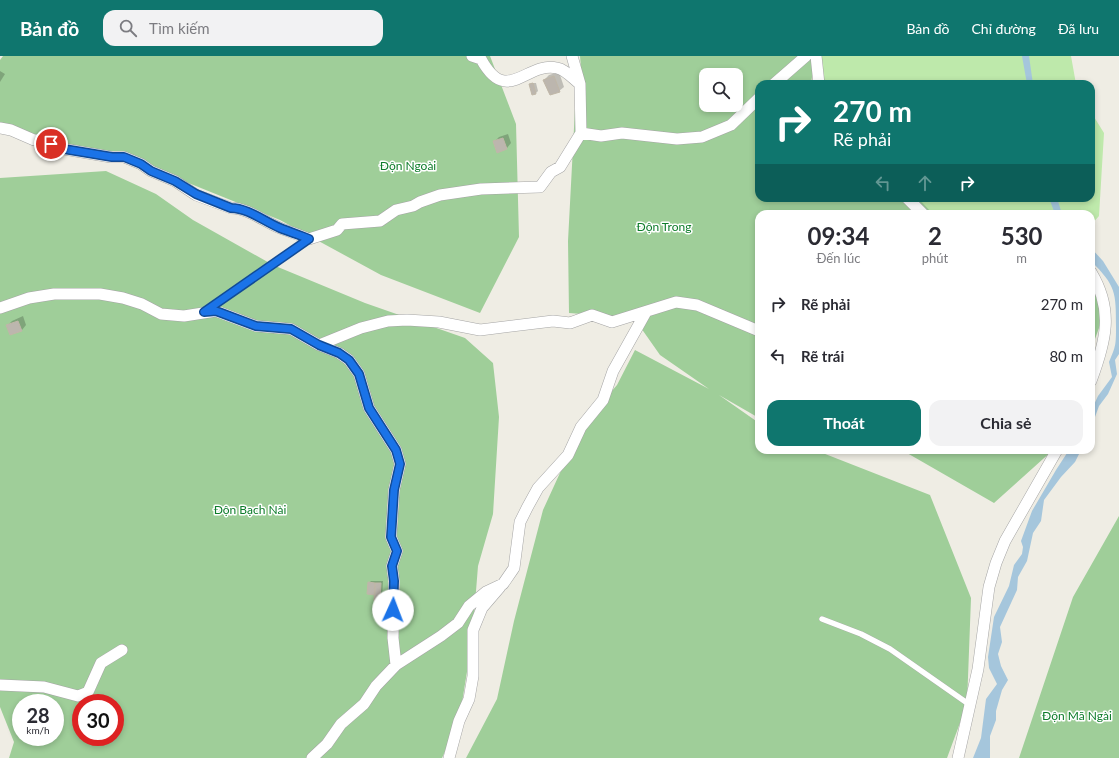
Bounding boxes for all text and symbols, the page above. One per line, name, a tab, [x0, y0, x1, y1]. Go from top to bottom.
search box	[103, 10, 383, 46]
text: Bản đồ	[20, 17, 79, 40]
icon: search	[117, 17, 139, 39]
text: Tìm kiếm	[149, 19, 210, 37]
text: Bản đồ	[906, 20, 949, 37]
text: Chỉ đường	[971, 20, 1036, 37]
text: Đã lưu	[1058, 20, 1099, 37]
map controls	[699, 68, 743, 112]
button: search	[699, 68, 743, 112]
text: 270 m	[833, 94, 912, 128]
icon: right	[767, 96, 819, 148]
pin	[34, 127, 68, 161]
text: Rẽ phải	[833, 128, 891, 150]
icon: arrive	[40, 133, 62, 155]
park label: Độn Ngoài	[380, 158, 436, 173]
icon: left	[872, 172, 894, 194]
icon: ahead	[914, 172, 936, 194]
icon: right	[956, 172, 978, 194]
park label: Độn Trong	[637, 219, 691, 234]
text: 09:34	[807, 221, 869, 250]
text: 2	[928, 221, 942, 250]
text: 530	[1001, 221, 1043, 250]
text: Đến lúc	[816, 250, 860, 266]
text: phút	[922, 250, 948, 266]
text: m	[1016, 250, 1027, 266]
icon: right	[767, 293, 789, 315]
text: Rẽ phải	[801, 295, 850, 313]
text: 270 m	[1041, 295, 1083, 313]
icon: left	[767, 345, 789, 367]
text: Rẽ trái	[801, 347, 844, 365]
text: 80 m	[1049, 347, 1083, 365]
button: Thoát	[767, 400, 921, 446]
button: Chia sẻ	[929, 400, 1083, 446]
park label: Độn Bạch Nài	[214, 502, 286, 517]
position arrow	[372, 589, 414, 631]
speed limit sign: 30	[72, 694, 124, 746]
text: 28	[26, 703, 50, 727]
park label: Độn Mã Ngài	[1042, 708, 1112, 723]
text: km/h	[26, 724, 50, 736]

